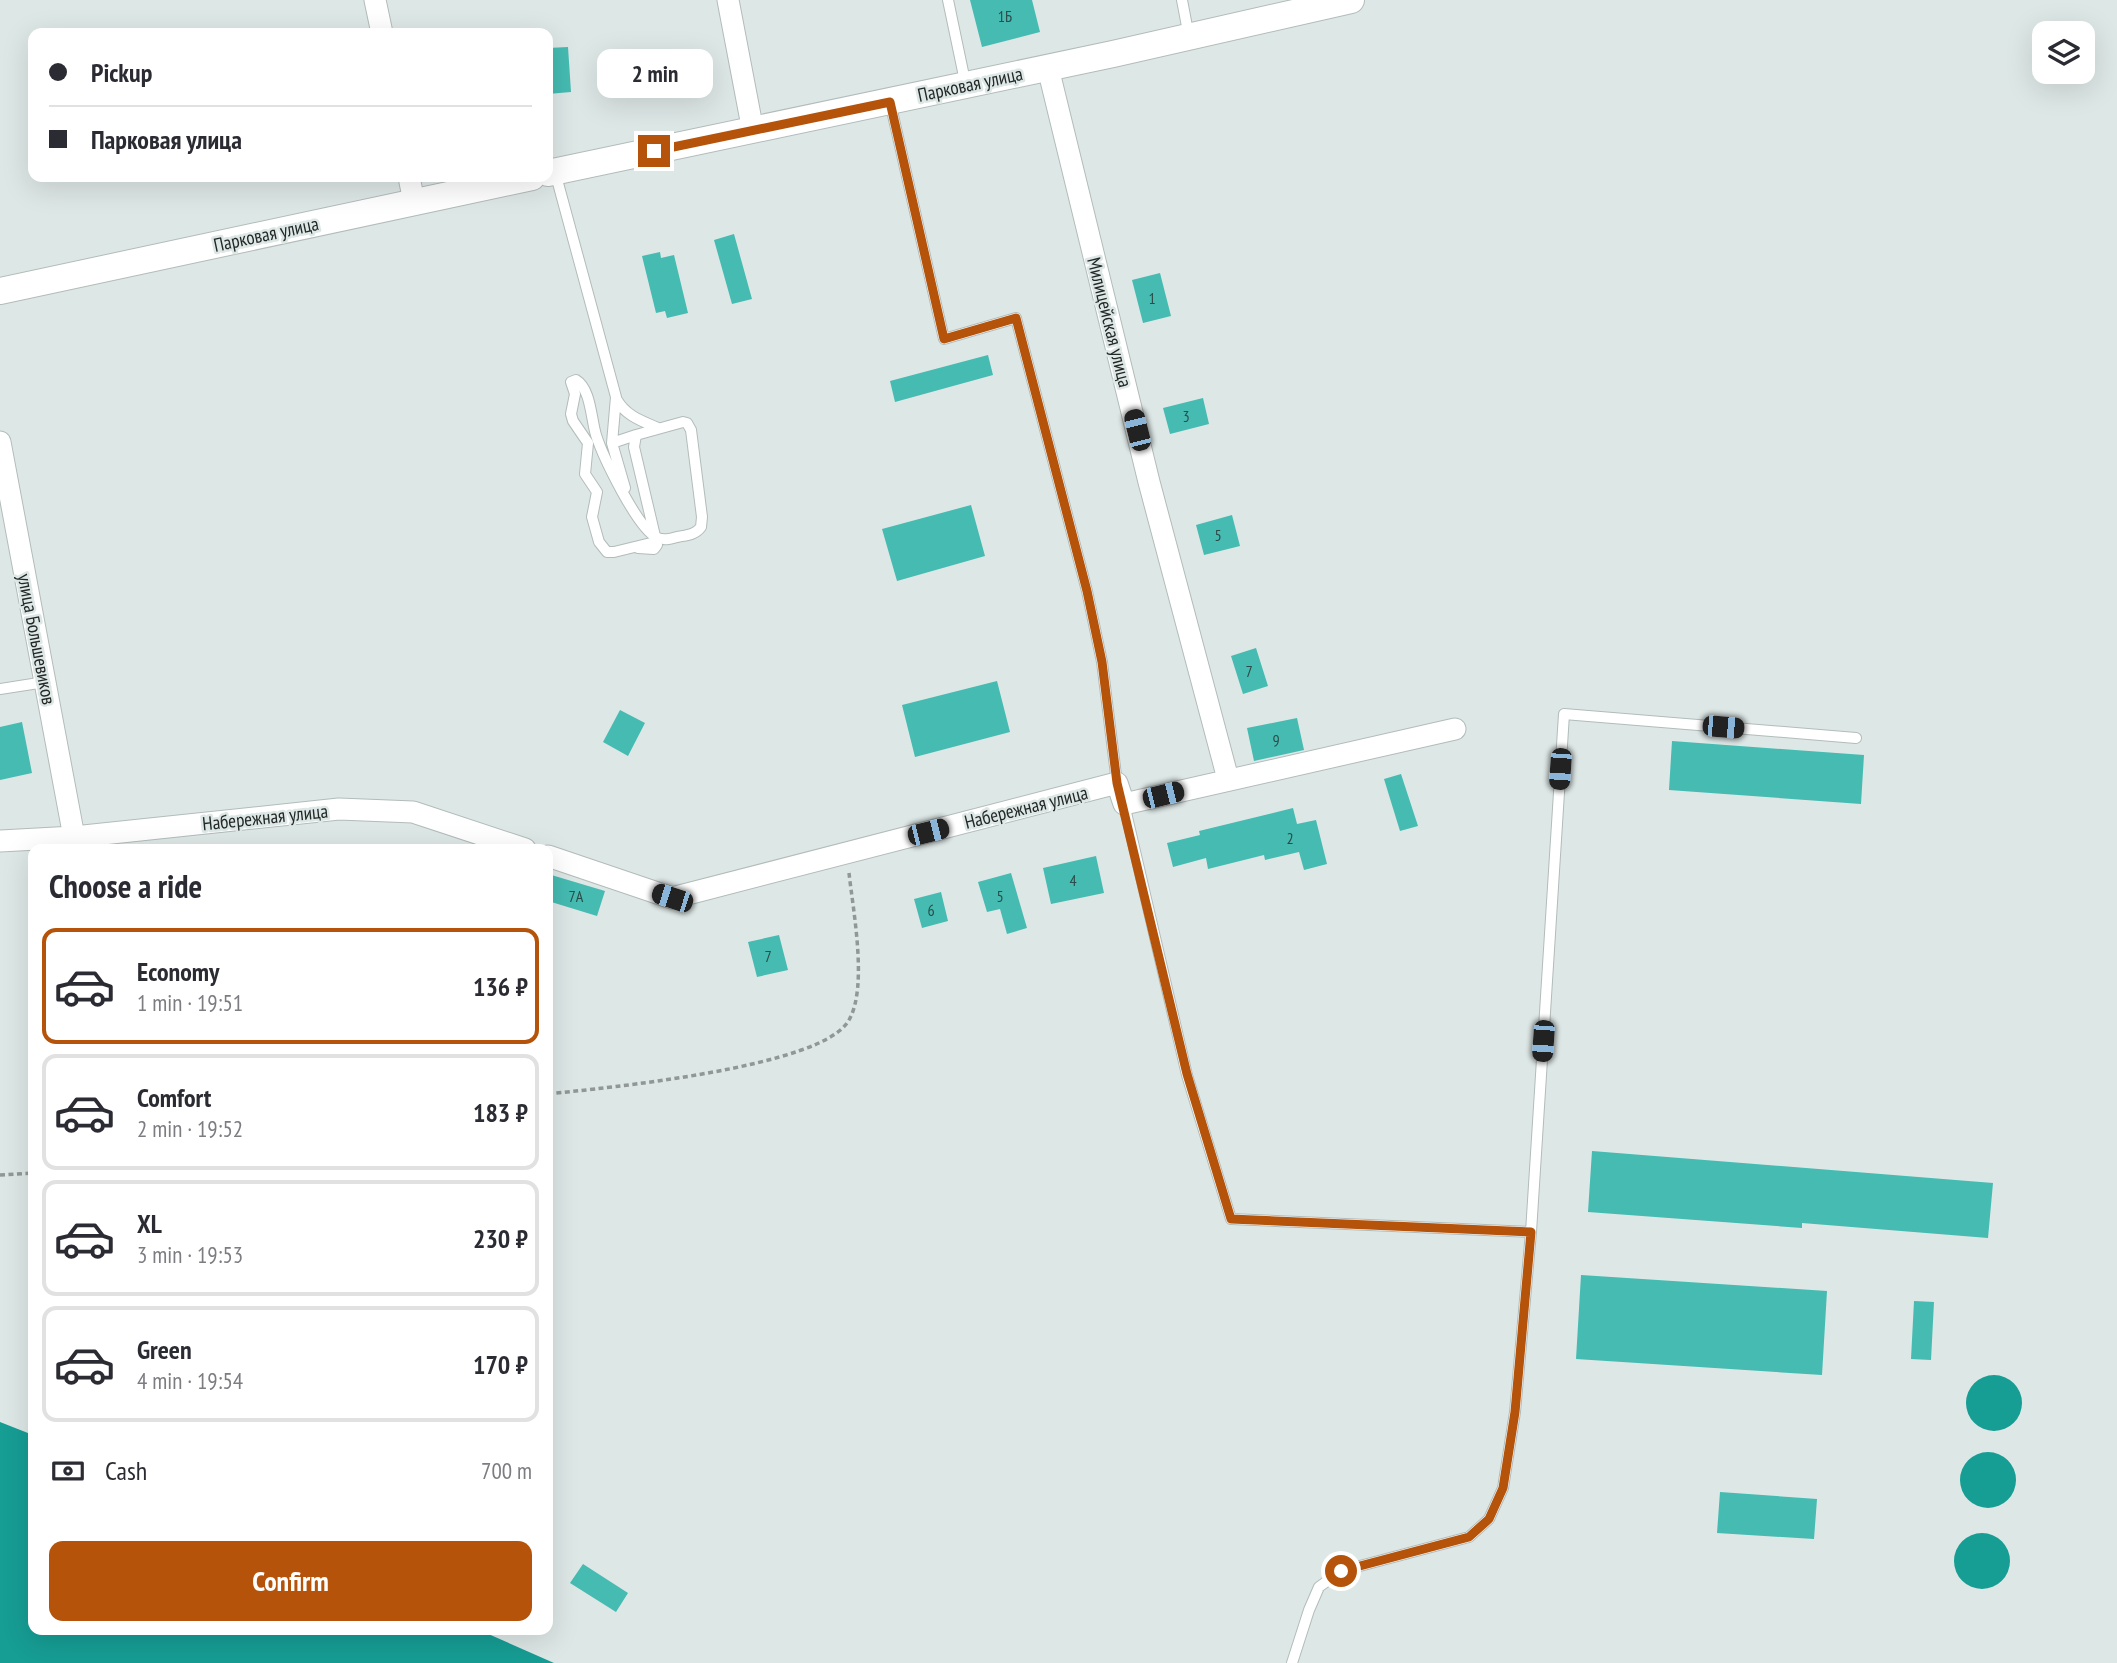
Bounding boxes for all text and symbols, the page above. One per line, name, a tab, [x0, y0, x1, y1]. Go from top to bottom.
house number: 1Б	[998, 6, 1012, 26]
map controls	[2032, 21, 2095, 84]
button: layers	[2032, 21, 2095, 84]
callout: 2 min	[596, 50, 712, 99]
text: Pickup	[91, 56, 152, 89]
text: 2 min	[632, 59, 678, 88]
street label: Парковая улица	[915, 61, 1025, 107]
text: Парковая улица	[91, 123, 242, 156]
route end	[638, 135, 670, 167]
street label: Парковая улица	[211, 211, 321, 257]
street label: Милицейская улица	[1082, 255, 1138, 389]
house number: 1	[1148, 288, 1156, 308]
house number: 3	[1182, 406, 1190, 426]
car	[1122, 407, 1153, 453]
house number: 5	[1214, 525, 1222, 545]
street label: улица Большевиков	[13, 572, 61, 706]
house number: 7	[1245, 661, 1253, 681]
car	[1702, 715, 1745, 739]
house number: 9	[1272, 730, 1280, 750]
car	[1549, 747, 1572, 791]
street label: Набережная улица	[962, 780, 1090, 834]
car	[1141, 780, 1186, 810]
street label: Набережная улица	[201, 798, 329, 836]
car	[906, 817, 951, 847]
house number: 2	[1286, 828, 1294, 848]
text: Choose a ride	[49, 865, 202, 907]
house number: 4	[1069, 870, 1077, 890]
car	[649, 882, 696, 914]
house number: 7А	[569, 886, 584, 906]
house number: 5	[996, 886, 1004, 906]
house number: 6	[927, 900, 935, 920]
house number: 7	[764, 946, 772, 966]
icon: car	[53, 955, 116, 1018]
text: Economy	[137, 955, 219, 988]
text: 136 ₽	[473, 970, 528, 1003]
text: 1 min · 19:51	[137, 988, 243, 1017]
car	[1532, 1019, 1555, 1063]
icon: car	[53, 1081, 116, 1144]
text: Comfort	[137, 1081, 211, 1114]
text: 183 ₽	[473, 1096, 528, 1129]
text: 2 min · 19:52	[137, 1114, 243, 1143]
icon: car	[53, 1207, 116, 1270]
text: XL	[137, 1207, 162, 1240]
text: 230 ₽	[473, 1222, 528, 1255]
text: 3 min · 19:53	[137, 1240, 243, 1269]
icon: car	[53, 1333, 116, 1396]
text: Green	[137, 1333, 192, 1366]
text: 170 ₽	[473, 1348, 528, 1381]
text: 4 min · 19:54	[137, 1366, 243, 1395]
icon: cash	[49, 1452, 87, 1490]
text: Cash	[105, 1454, 147, 1487]
text: 700 m	[481, 1456, 532, 1485]
button: Confirm	[49, 1541, 532, 1621]
route start	[1325, 1555, 1357, 1587]

